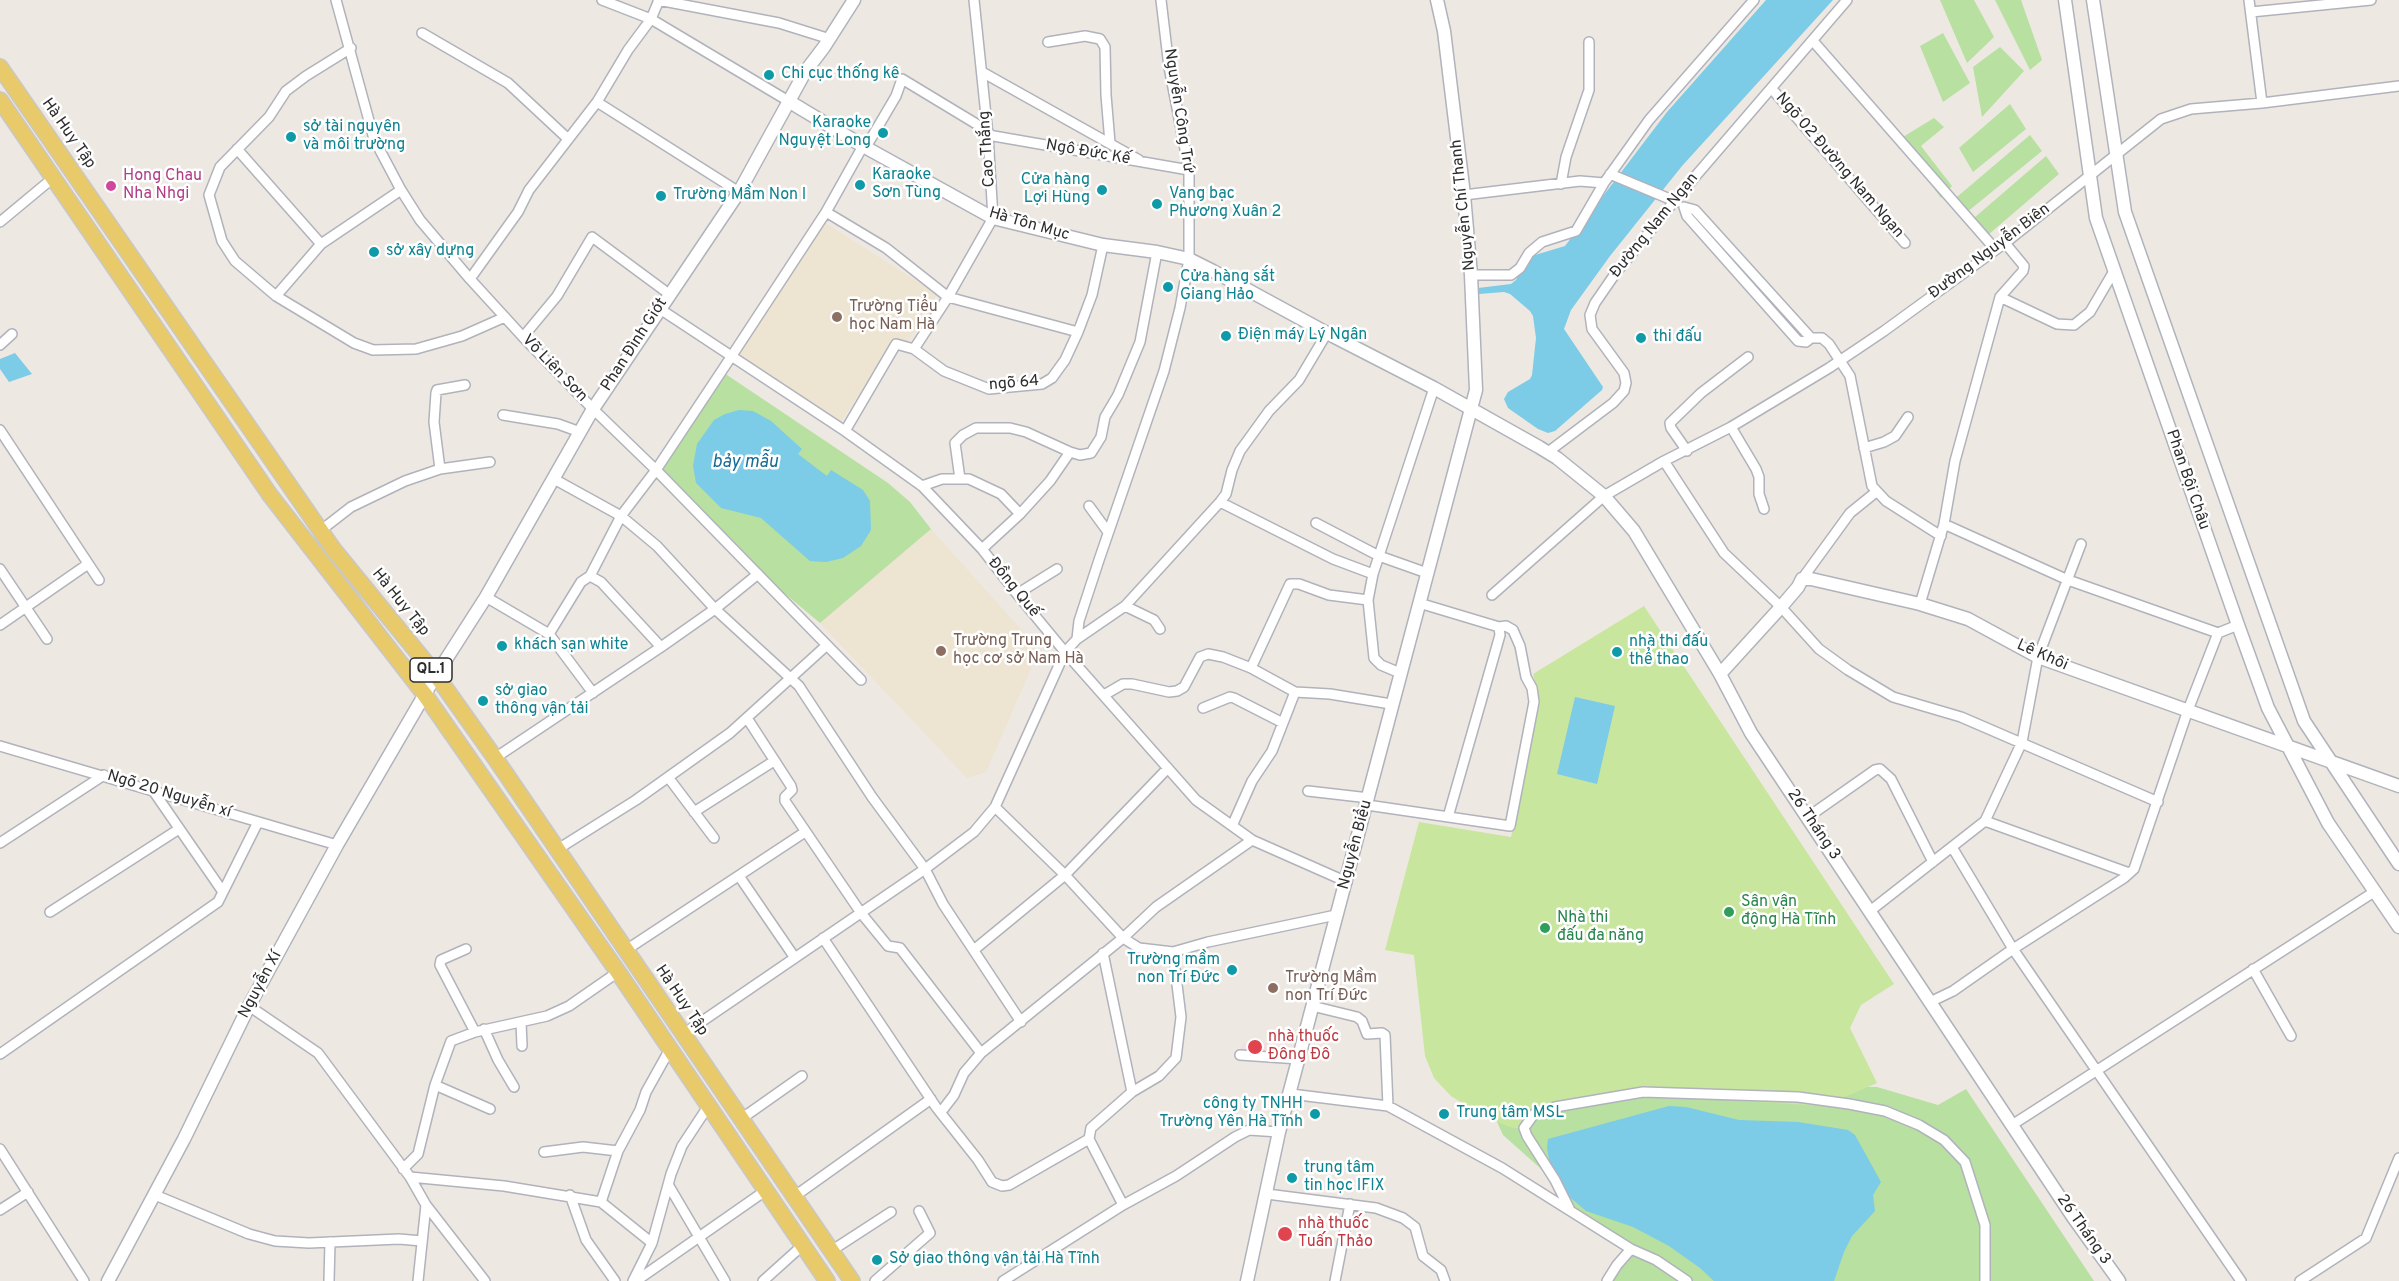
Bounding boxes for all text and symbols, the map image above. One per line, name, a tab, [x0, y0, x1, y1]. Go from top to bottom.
street label: Nguyễn Công Trứ	[1159, 47, 1197, 175]
place label: Chi cục thống kê	[781, 65, 899, 85]
marker: Chi cục thống kê	[762, 68, 776, 82]
street label: Ngõ 02 Đường Nam Ngạn	[1771, 89, 1907, 243]
street label: Hà Huy Tập	[37, 95, 99, 173]
street label: Cao Thắng	[976, 110, 1000, 188]
place label: Karaoke Nguyệt Long	[778, 114, 871, 152]
place label: sở tài nguyên và môi trường	[303, 118, 405, 156]
marker: Karaoke Nguyệt Long	[876, 126, 890, 140]
marker: sở tài nguyên và môi trường	[284, 130, 298, 144]
street label: Ngô Đức Kế	[1044, 136, 1132, 170]
street label: Nguyễn Chí Thanh	[1448, 138, 1480, 272]
place label: Karaoke Sơn Tùng	[872, 166, 941, 204]
place label: Hong Chau Nha Nhgi	[123, 167, 202, 205]
street label: Đường Nam Ngạn	[1607, 170, 1703, 282]
place label: Cửa hàng Lợi Hùng	[1021, 171, 1090, 209]
marker: Karaoke Sơn Tùng	[853, 178, 867, 192]
marker: Hong Chau Nha Nhgi	[104, 179, 118, 193]
marker: Cửa hàng Lợi Hùng	[1095, 183, 1109, 197]
place label: Vang bạc Phương Xuân 2	[1169, 185, 1281, 223]
place label: Trường Mầm Non I	[673, 186, 806, 206]
marker: Trường Mầm Non I	[654, 189, 668, 203]
marker: Vang bạc Phương Xuân 2	[1150, 197, 1164, 211]
street label: Đường Nguyễn Biên	[1926, 200, 2054, 304]
street label: Hà Tôn Mục	[987, 204, 1071, 246]
place label: sở xây dựng	[386, 242, 474, 262]
marker: sở xây dựng	[367, 245, 381, 259]
place label: Cửa hàng sắt Giang Hảo	[1180, 268, 1275, 306]
marker: Cửa hàng sắt Giang Hảo	[1161, 280, 1175, 294]
street label: Phan Đình Giót	[598, 295, 672, 395]
place label: Trường Tiểu học Nam Hà	[849, 298, 938, 336]
marker: Trường Tiểu học Nam Hà	[830, 310, 844, 324]
place label: Điện máy Lý Ngân	[1238, 326, 1367, 346]
place label: thi đấu	[1653, 328, 1702, 348]
marker: Điện máy Lý Ngân	[1219, 329, 1233, 343]
street label: Võ Liên Sơn	[517, 331, 591, 407]
marker: thi đấu	[1634, 331, 1648, 345]
street label: ngõ 64	[988, 372, 1040, 396]
street label: Phan Bội Châu	[2161, 427, 2213, 533]
water label: bảy mẫu	[712, 452, 778, 474]
street label: Đồng Quế	[983, 554, 1043, 622]
street label: Hà Huy Tập	[367, 565, 433, 641]
place label: Trường Trung học cơ sở Nam Hà	[953, 632, 1084, 670]
place label: nhà thi đấu thể thao	[1629, 633, 1708, 671]
place label: khách sạn white	[514, 636, 628, 656]
street label: Lê Khôi	[2013, 636, 2071, 676]
marker: khách sạn white	[495, 639, 509, 653]
marker: Trường Trung học cơ sở Nam Hà	[934, 644, 948, 658]
marker: nhà thi đấu thể thao	[1610, 645, 1624, 659]
road number: QL.1	[410, 658, 452, 682]
place label: sở giao thông vận tải	[495, 682, 589, 720]
marker: sở giao thông vận tải	[476, 694, 490, 708]
street label: Ngõ 20 Nguyễn xí	[105, 767, 233, 823]
street label: 26 Tháng 3	[1782, 786, 1844, 864]
street label: Nguyễn Biểu	[1335, 798, 1377, 892]
place label: Sân vận động Hà Tĩnh	[1741, 893, 1836, 931]
marker: Sân vận động Hà Tĩnh	[1722, 905, 1736, 919]
place label: Nhà thi đấu đa năng	[1557, 909, 1644, 947]
marker: Nhà thi đấu đa năng	[1538, 921, 1552, 935]
street label: Nguyễn Xí	[235, 948, 287, 1022]
place label: Trường mầm non Trí Đức	[1127, 951, 1220, 989]
street label: Hà Huy Tập	[650, 962, 712, 1040]
marker: Trường mầm non Trí Đức	[1225, 963, 1239, 977]
place label: Trường Mầm non Trí Đức	[1285, 969, 1377, 1007]
marker: Trường Mầm non Trí Đức	[1266, 981, 1280, 995]
place label: nhà thuốc Đông Đô	[1268, 1028, 1339, 1066]
marker: nhà thuốc Đông Đô	[1246, 1038, 1264, 1056]
place label: công ty TNHH Trường Yên Hà Tĩnh	[1159, 1095, 1303, 1133]
place label: Trung tâm MSL	[1456, 1104, 1564, 1124]
marker: công ty TNHH Trường Yên Hà Tĩnh	[1308, 1107, 1322, 1121]
marker: Trung tâm MSL	[1437, 1107, 1451, 1121]
place label: trung tâm tin học IFIX	[1304, 1159, 1384, 1197]
marker: trung tâm tin học IFIX	[1285, 1171, 1299, 1185]
street label: 26 Tháng 3	[2052, 1191, 2114, 1269]
place label: nhà thuốc Tuấn Thảo	[1298, 1215, 1373, 1253]
marker: nhà thuốc Tuấn Thảo	[1276, 1225, 1294, 1243]
place label: Sở giao thông vận tải Hà Tĩnh	[889, 1250, 1100, 1270]
marker: Sở giao thông vận tải Hà Tĩnh	[870, 1253, 884, 1267]

